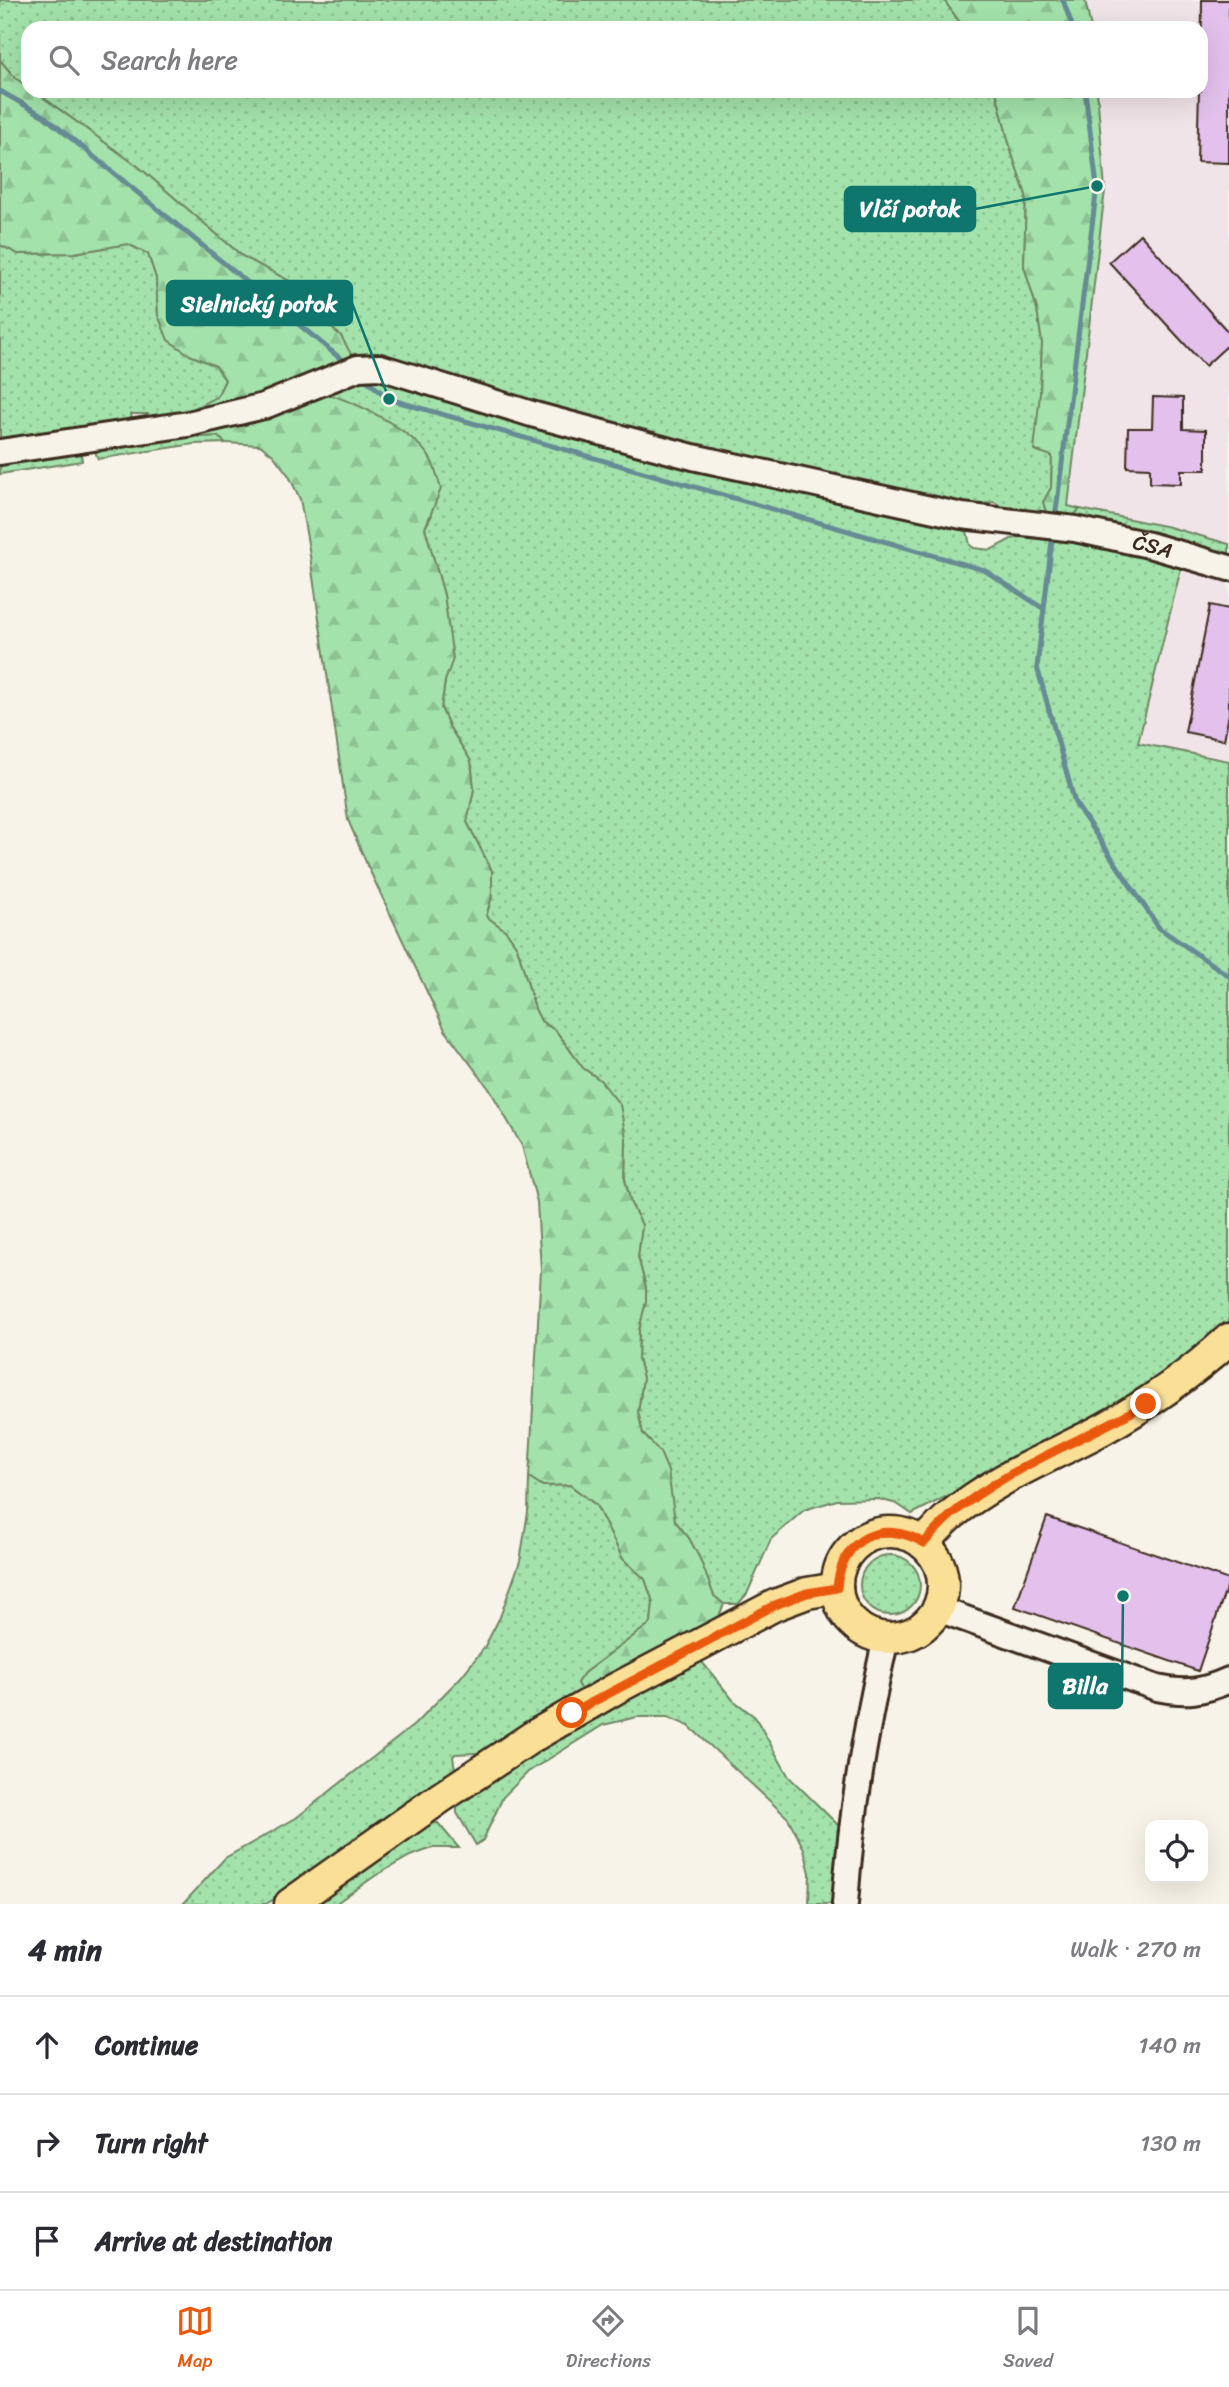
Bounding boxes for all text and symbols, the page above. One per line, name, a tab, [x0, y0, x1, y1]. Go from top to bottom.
search box	[21, 21, 1208, 98]
text: Search here	[101, 37, 238, 83]
icon: search	[45, 41, 83, 79]
callout: Vlčí potok	[845, 187, 975, 231]
text: Vlčí potok	[859, 189, 961, 230]
callout: Sielnický potok	[167, 281, 352, 325]
text: Sielnický potok	[180, 284, 338, 325]
street label: ČSA	[1129, 523, 1177, 570]
route end	[1130, 1388, 1161, 1419]
callout: Billa	[1049, 1664, 1122, 1708]
text: Billa	[1062, 1666, 1109, 1707]
route start	[556, 1697, 587, 1728]
map controls	[1145, 1820, 1208, 1883]
button: locate	[1145, 1820, 1208, 1883]
text: 4 min	[28, 1923, 102, 1977]
text: Walk · 270 m	[1070, 1929, 1201, 1970]
text: Continue	[95, 2022, 198, 2068]
text: 140 m	[1139, 2025, 1201, 2066]
icon: ahead	[28, 2026, 66, 2064]
text: Turn right	[95, 2120, 208, 2166]
text: 130 m	[1140, 2123, 1201, 2164]
icon: right	[28, 2124, 66, 2162]
text: Arrive at destination	[95, 2218, 332, 2264]
icon: arrive	[28, 2222, 66, 2260]
tab: Map	[176, 2302, 214, 2377]
tab: Directions	[566, 2302, 651, 2377]
tab: Saved	[1003, 2302, 1053, 2377]

